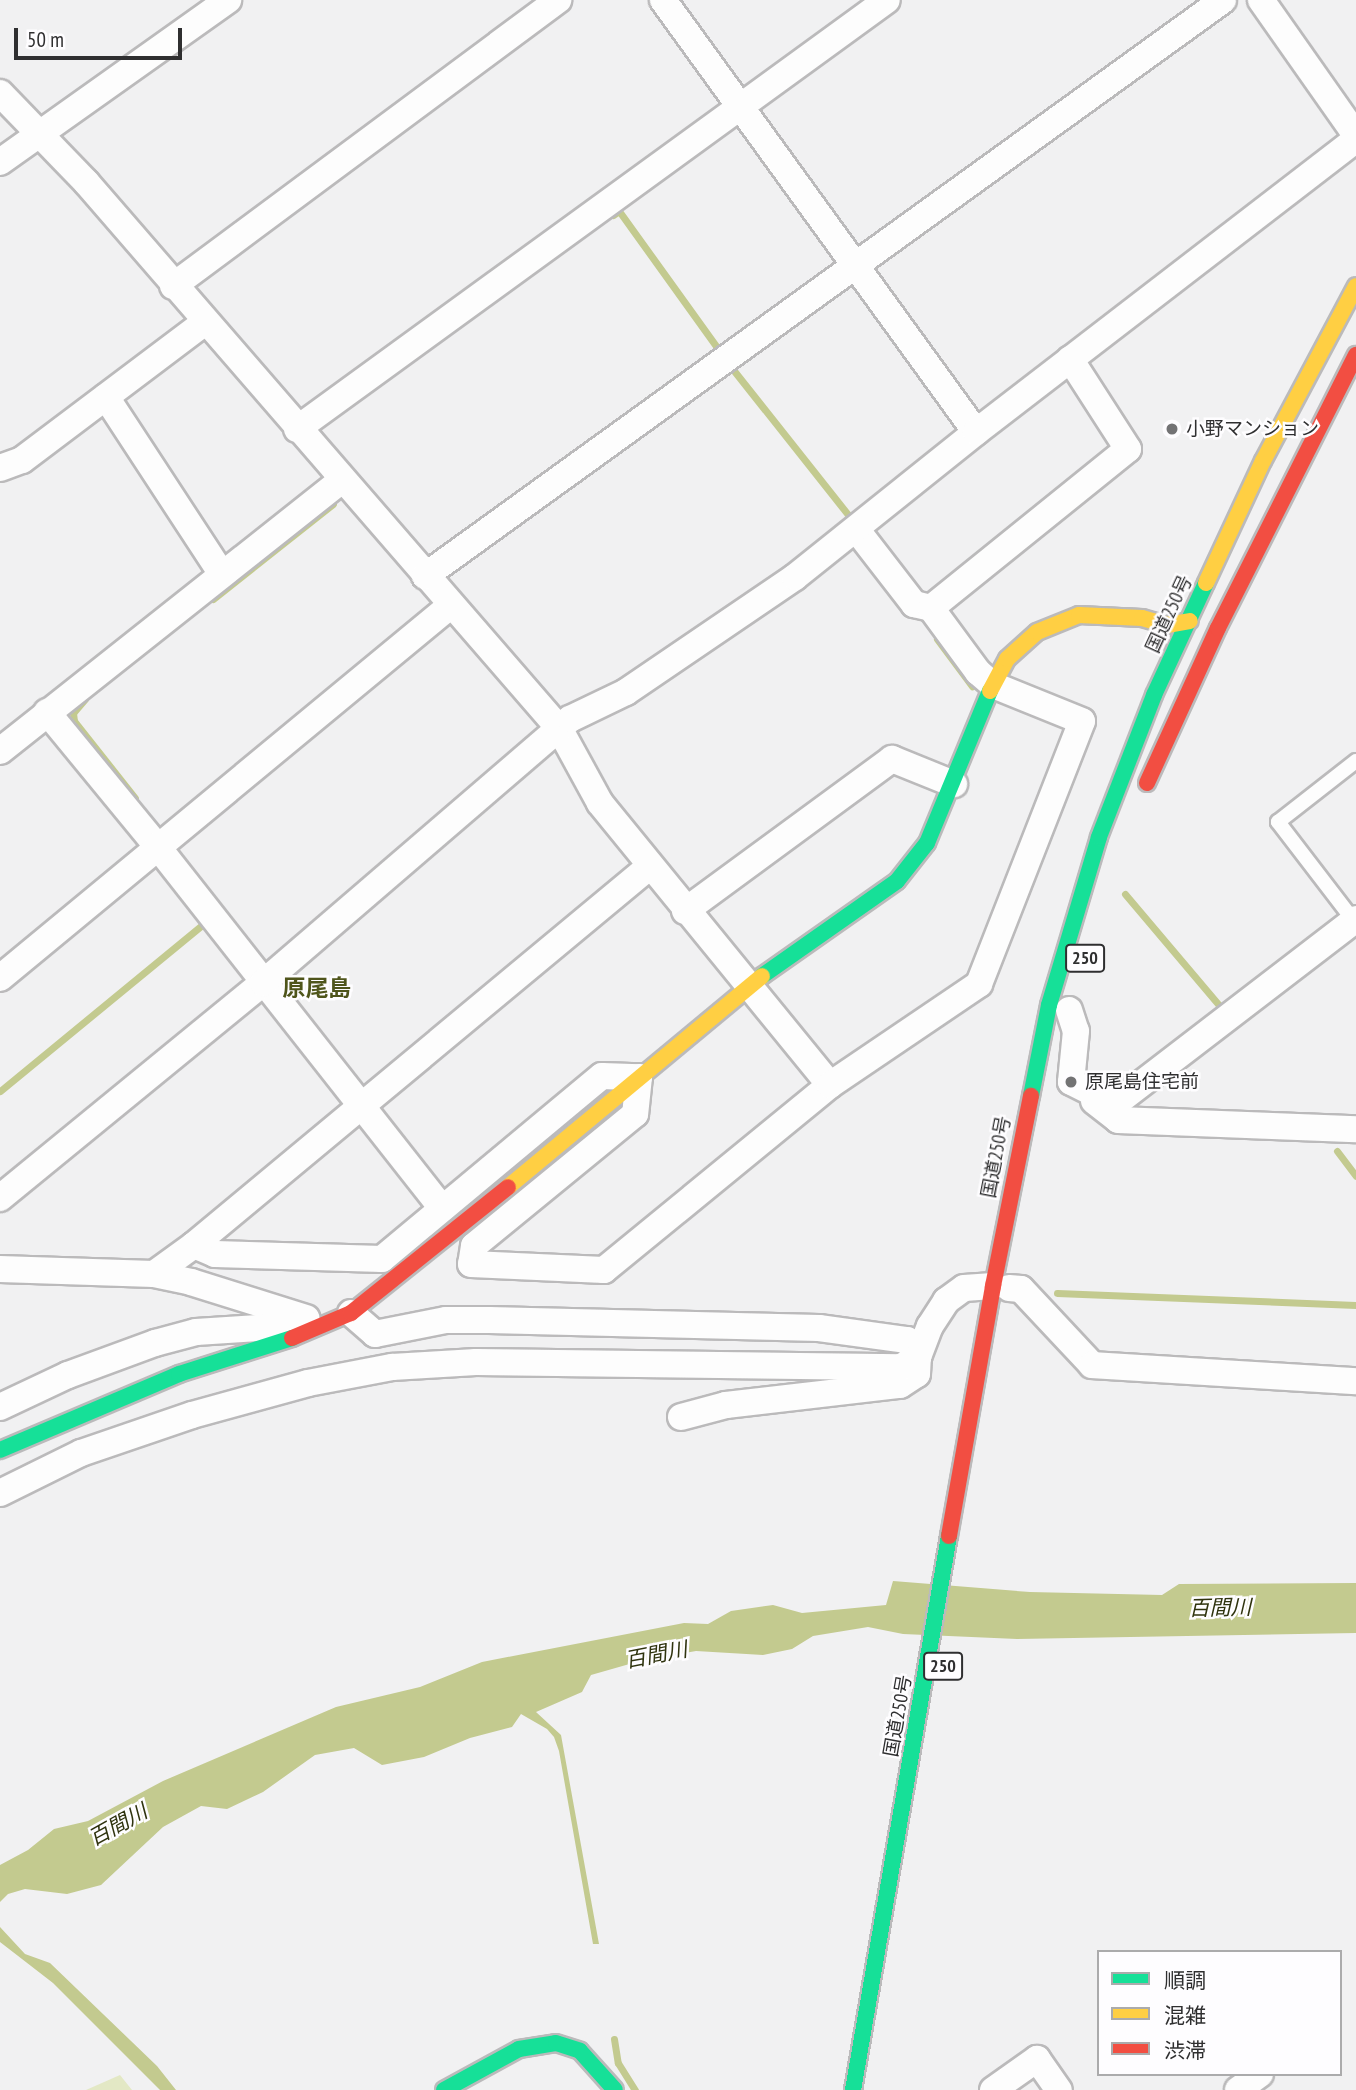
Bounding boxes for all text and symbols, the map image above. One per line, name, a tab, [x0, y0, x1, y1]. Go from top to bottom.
scale bar	[18, 14, 186, 58]
text: 50 m	[27, 26, 64, 53]
place label: 小野マンション	[1186, 418, 1319, 440]
marker: 小野マンション	[1164, 421, 1180, 437]
street label: 国道250号	[1141, 572, 1197, 656]
road number: 250	[1064, 944, 1106, 973]
district label: 原尾島	[283, 974, 351, 1002]
place label: 原尾島住宅前	[1085, 1071, 1199, 1093]
marker: 原尾島住宅前	[1063, 1074, 1079, 1090]
street label: 国道250号	[977, 1114, 1015, 1200]
water label: 百間川	[1188, 1595, 1252, 1621]
water label: 百間川	[623, 1637, 689, 1673]
road number: 250	[922, 1652, 964, 1680]
street label: 国道250号	[880, 1673, 916, 1759]
water label: 百間川	[84, 1799, 152, 1851]
legend	[1097, 1950, 1342, 2076]
text: 順調	[1164, 1967, 1206, 1994]
text: 混雑	[1164, 2002, 1206, 2029]
text: 渋滞	[1164, 2037, 1206, 2064]

